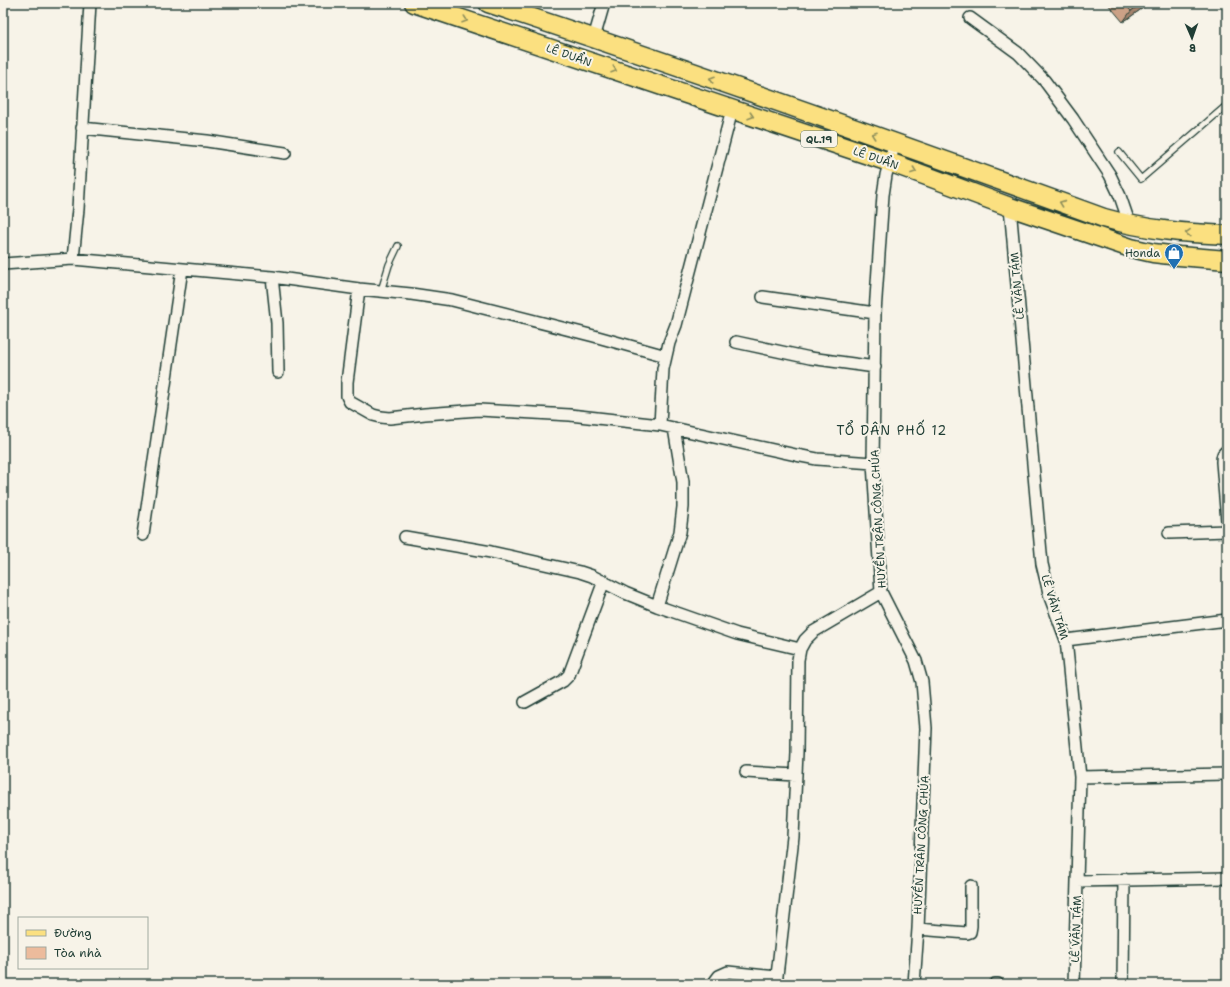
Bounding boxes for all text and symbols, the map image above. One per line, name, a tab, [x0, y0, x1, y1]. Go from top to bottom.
one-way arrow	[461, 15, 468, 24]
north arrow	[1172, 18, 1212, 58]
street label: LÊ DUẨN	[544, 39, 594, 70]
text: B	[1188, 40, 1196, 55]
one-way arrow	[611, 66, 618, 74]
one-way arrow	[708, 75, 715, 83]
one-way arrow	[747, 111, 754, 120]
road number: QL.19	[801, 131, 837, 147]
one-way arrow	[871, 131, 878, 140]
street label: LÊ DUẨN	[851, 142, 901, 173]
one-way arrow	[910, 167, 917, 175]
one-way arrow	[1059, 199, 1066, 208]
one-way arrow	[1185, 229, 1191, 238]
shop icon: Honda	[1163, 242, 1185, 270]
place label: Honda	[1125, 246, 1160, 261]
street label: LÊ VĂN TÁM	[1006, 251, 1028, 320]
district label: TỔ DÂN PHỐ 12	[837, 419, 947, 439]
street label: HUYỀN TRÂN CÔNG CHÚA	[865, 449, 890, 589]
street label: LÊ VĂN TÁM	[1037, 572, 1073, 642]
street label: HUYỀN TRÂN CÔNG CHÚA	[908, 775, 933, 915]
street label: LÊ VĂN TÁM	[1067, 895, 1085, 963]
legend	[18, 917, 148, 969]
text: Đường	[54, 925, 92, 941]
text: Tòa nhà	[54, 945, 102, 961]

